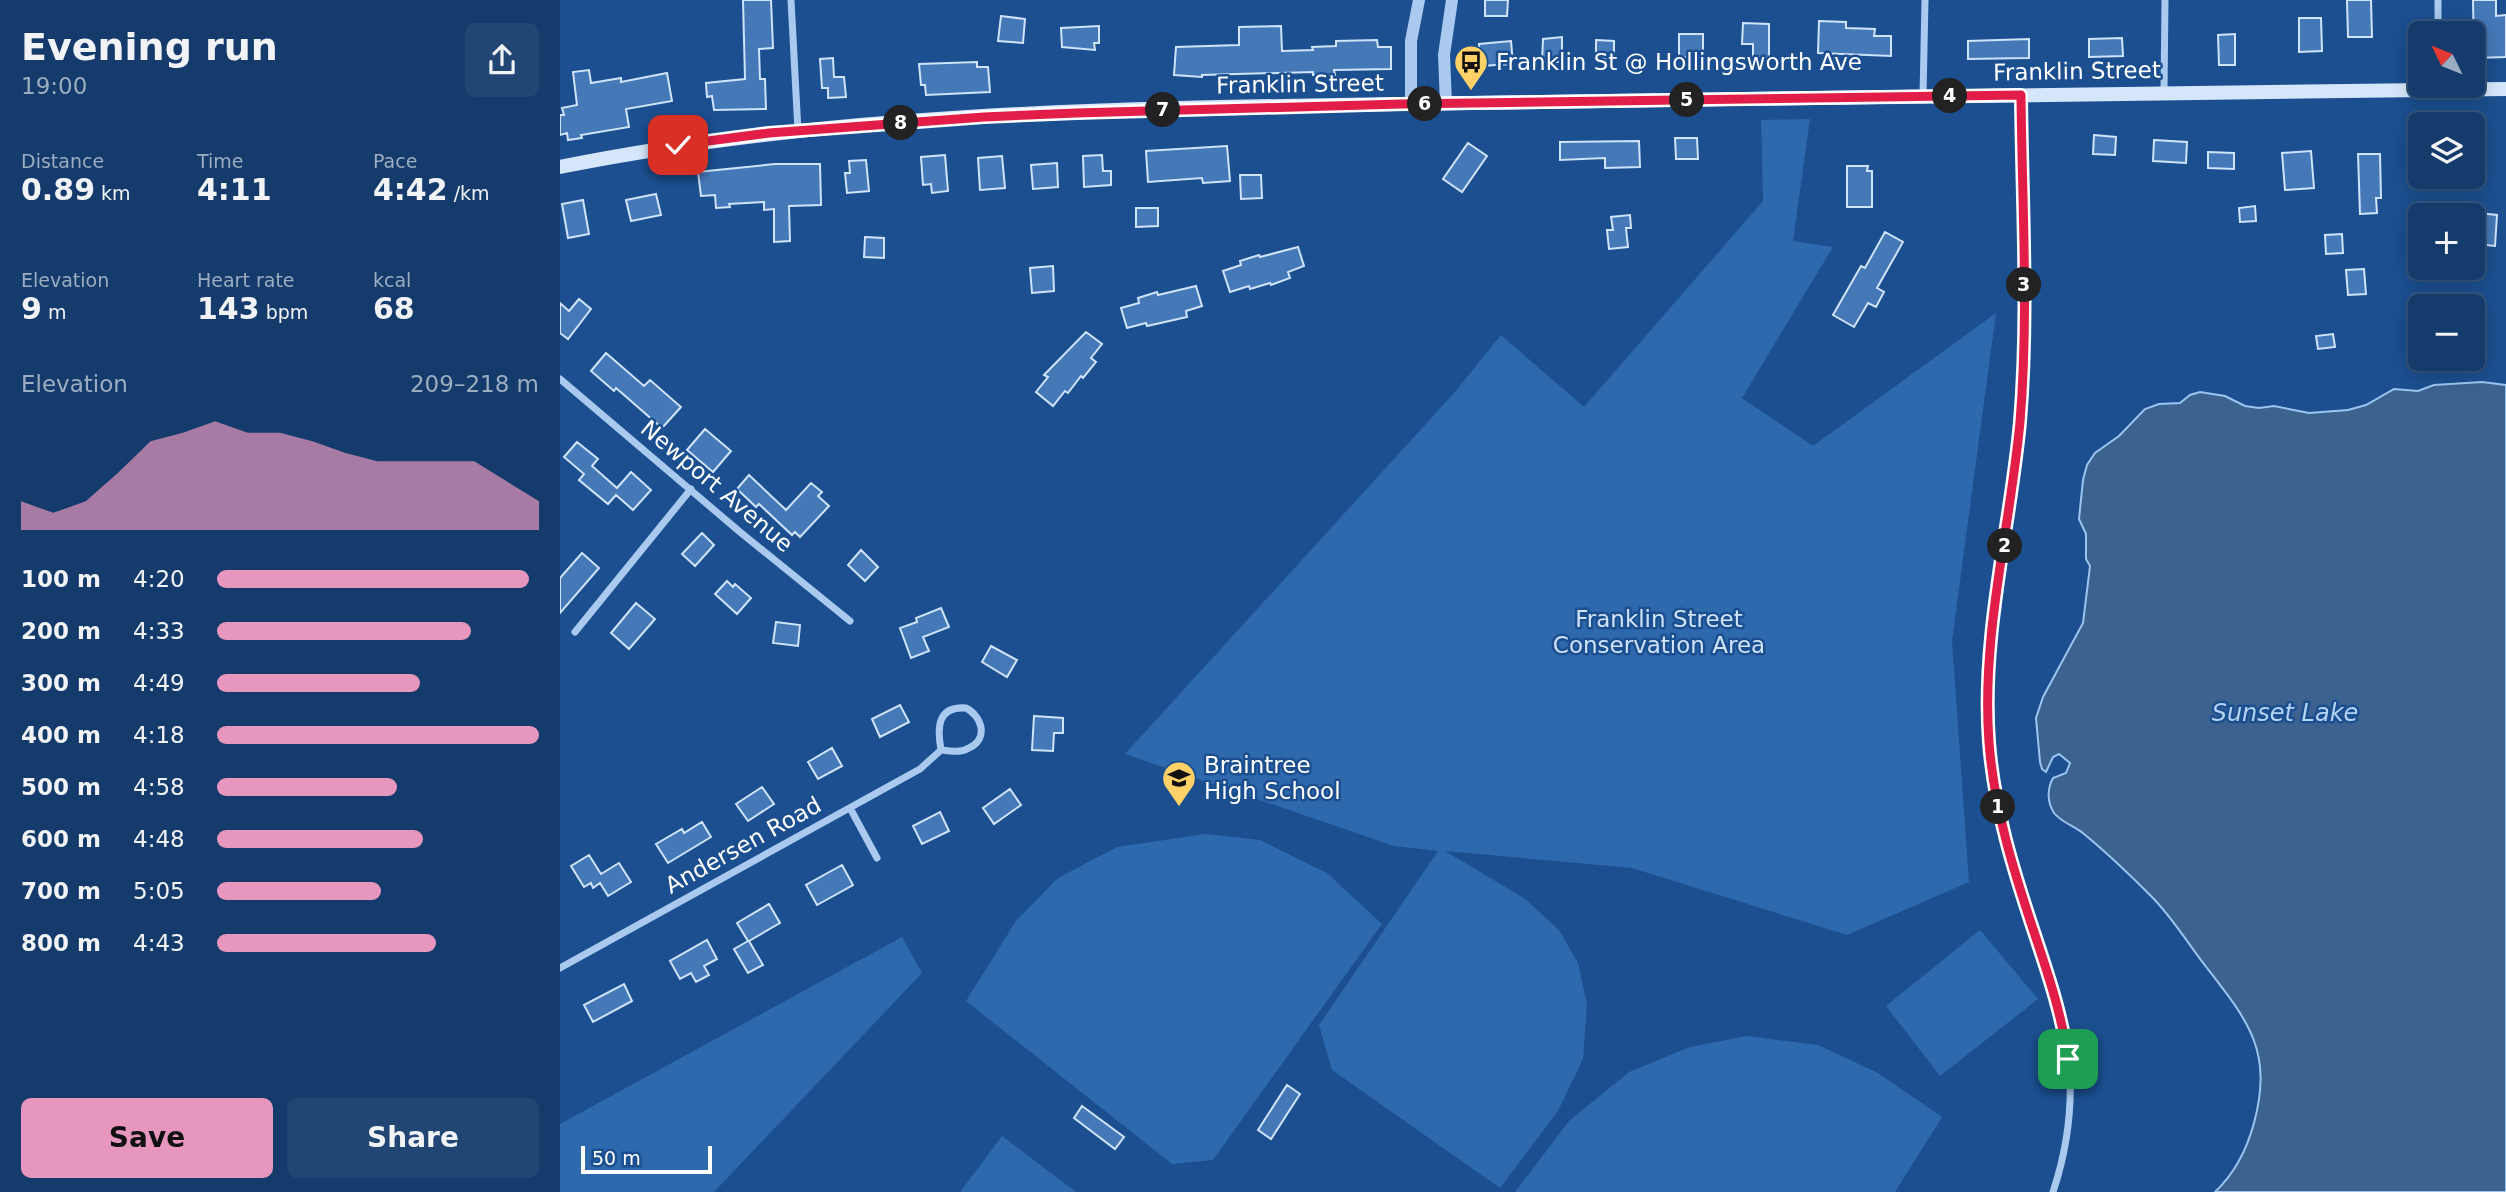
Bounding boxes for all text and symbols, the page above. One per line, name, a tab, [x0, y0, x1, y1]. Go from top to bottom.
north arrow	[2408, 21, 2485, 98]
map controls	[2408, 21, 2485, 371]
button: share	[465, 23, 539, 97]
text: Evening run	[21, 25, 278, 69]
bus stop icon: Franklin St @ Hollingsworth Ave	[1452, 43, 1490, 92]
place label: Franklin St @ Hollingsworth Ave	[1496, 49, 1862, 75]
street label: Franklin Street	[1993, 57, 2161, 85]
street label: Franklin Street	[1216, 70, 1384, 98]
text: 19:00	[21, 73, 87, 99]
pin: 4	[1932, 78, 1968, 114]
pin: 5	[1670, 82, 1704, 118]
text: 4	[1943, 84, 1956, 106]
pin: 6	[1408, 86, 1442, 122]
text: 5	[1680, 88, 1693, 110]
pin: 7	[1146, 92, 1180, 128]
text: 6	[1418, 92, 1431, 114]
text: 7	[1156, 98, 1169, 120]
pin: 8	[884, 106, 918, 140]
text: 8	[894, 111, 907, 133]
button: layers	[2408, 112, 2485, 189]
pin	[648, 115, 708, 175]
icon: check	[659, 126, 697, 164]
text: Distance	[21, 150, 104, 172]
text: Time	[197, 150, 244, 172]
text: Pace	[373, 150, 417, 172]
text: 0.89	[21, 172, 95, 207]
text: 4:11	[197, 172, 272, 207]
text: 4:42	[373, 172, 448, 207]
text: km	[95, 182, 131, 204]
text: /km	[448, 182, 490, 204]
button: +	[2408, 203, 2485, 280]
pin: 3	[2006, 268, 2042, 302]
text: Elevation	[21, 269, 109, 291]
text: Heart rate	[197, 269, 295, 291]
text: kcal	[373, 269, 411, 291]
text: 3	[2017, 273, 2030, 295]
text: 9	[21, 291, 42, 326]
text: 143	[197, 291, 260, 326]
text: 68	[373, 291, 415, 326]
button: −	[2408, 294, 2485, 371]
text: m	[42, 301, 66, 323]
text: bpm	[260, 301, 308, 323]
text: Elevation	[21, 371, 128, 397]
text: 209–218 m	[410, 371, 539, 397]
street label: Newport Avenue	[636, 415, 798, 557]
pin: 2	[1988, 528, 2022, 564]
text: 2	[1998, 534, 2011, 556]
text: 100 m	[21, 566, 101, 592]
text: 4:20	[133, 566, 185, 592]
park label: Franklin Street Conservation Area	[1553, 606, 1765, 658]
text: 200 m	[21, 618, 101, 644]
text: 4:33	[133, 618, 185, 644]
text: 300 m	[21, 670, 101, 696]
text: 4:49	[133, 670, 185, 696]
water label: Sunset Lake	[2212, 699, 2358, 727]
text: 400 m	[21, 722, 101, 748]
text: 4:18	[133, 722, 185, 748]
place label: Braintree High School	[1204, 752, 1341, 804]
school or university icon: Braintree High School	[1160, 759, 1198, 808]
text: 500 m	[21, 774, 101, 800]
text: 4:58	[133, 774, 185, 800]
pin: 1	[1980, 790, 2016, 824]
street label: Andersen Road	[660, 791, 826, 899]
text: 1	[1991, 795, 2004, 817]
text: 600 m	[21, 826, 101, 852]
text: 4:48	[133, 826, 185, 852]
text: 700 m	[21, 878, 101, 904]
text: 5:05	[133, 878, 185, 904]
text: 800 m	[21, 930, 101, 956]
text: 4:43	[133, 930, 185, 956]
pin	[2038, 1029, 2098, 1089]
icon: arrive	[2049, 1040, 2087, 1078]
button: Save	[21, 1098, 273, 1178]
button: Share	[287, 1098, 539, 1178]
scale bar	[581, 1143, 712, 1175]
text: 50 m	[592, 1147, 641, 1169]

